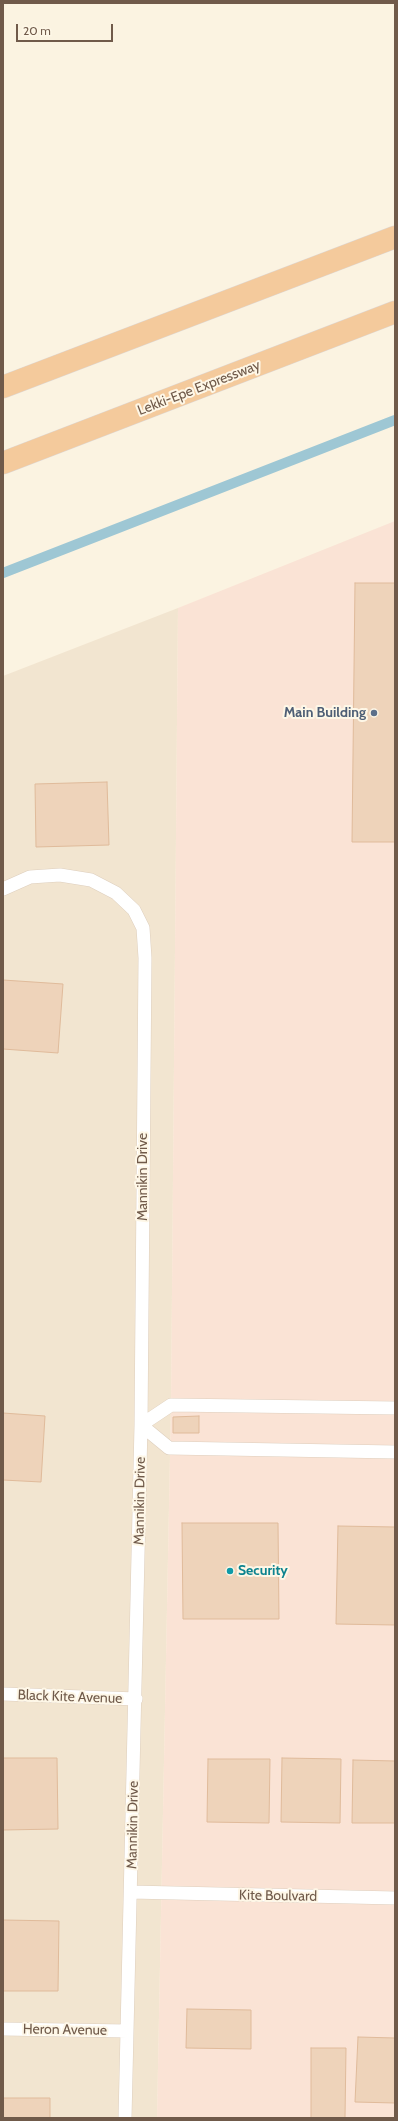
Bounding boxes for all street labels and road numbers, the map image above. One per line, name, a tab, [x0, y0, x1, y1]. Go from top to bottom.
street label: Lekki-Epe Expressway	[135, 357, 263, 419]
street label: Mannikin Drive	[135, 1133, 151, 1221]
street label: Mannikin Drive	[131, 1457, 149, 1545]
street label: Black Kite Avenue	[17, 1687, 123, 1707]
street label: Mannikin Drive	[124, 1781, 142, 1869]
street label: Kite Boulvard	[239, 1887, 317, 1905]
street label: Heron Avenue	[23, 2021, 107, 2039]

